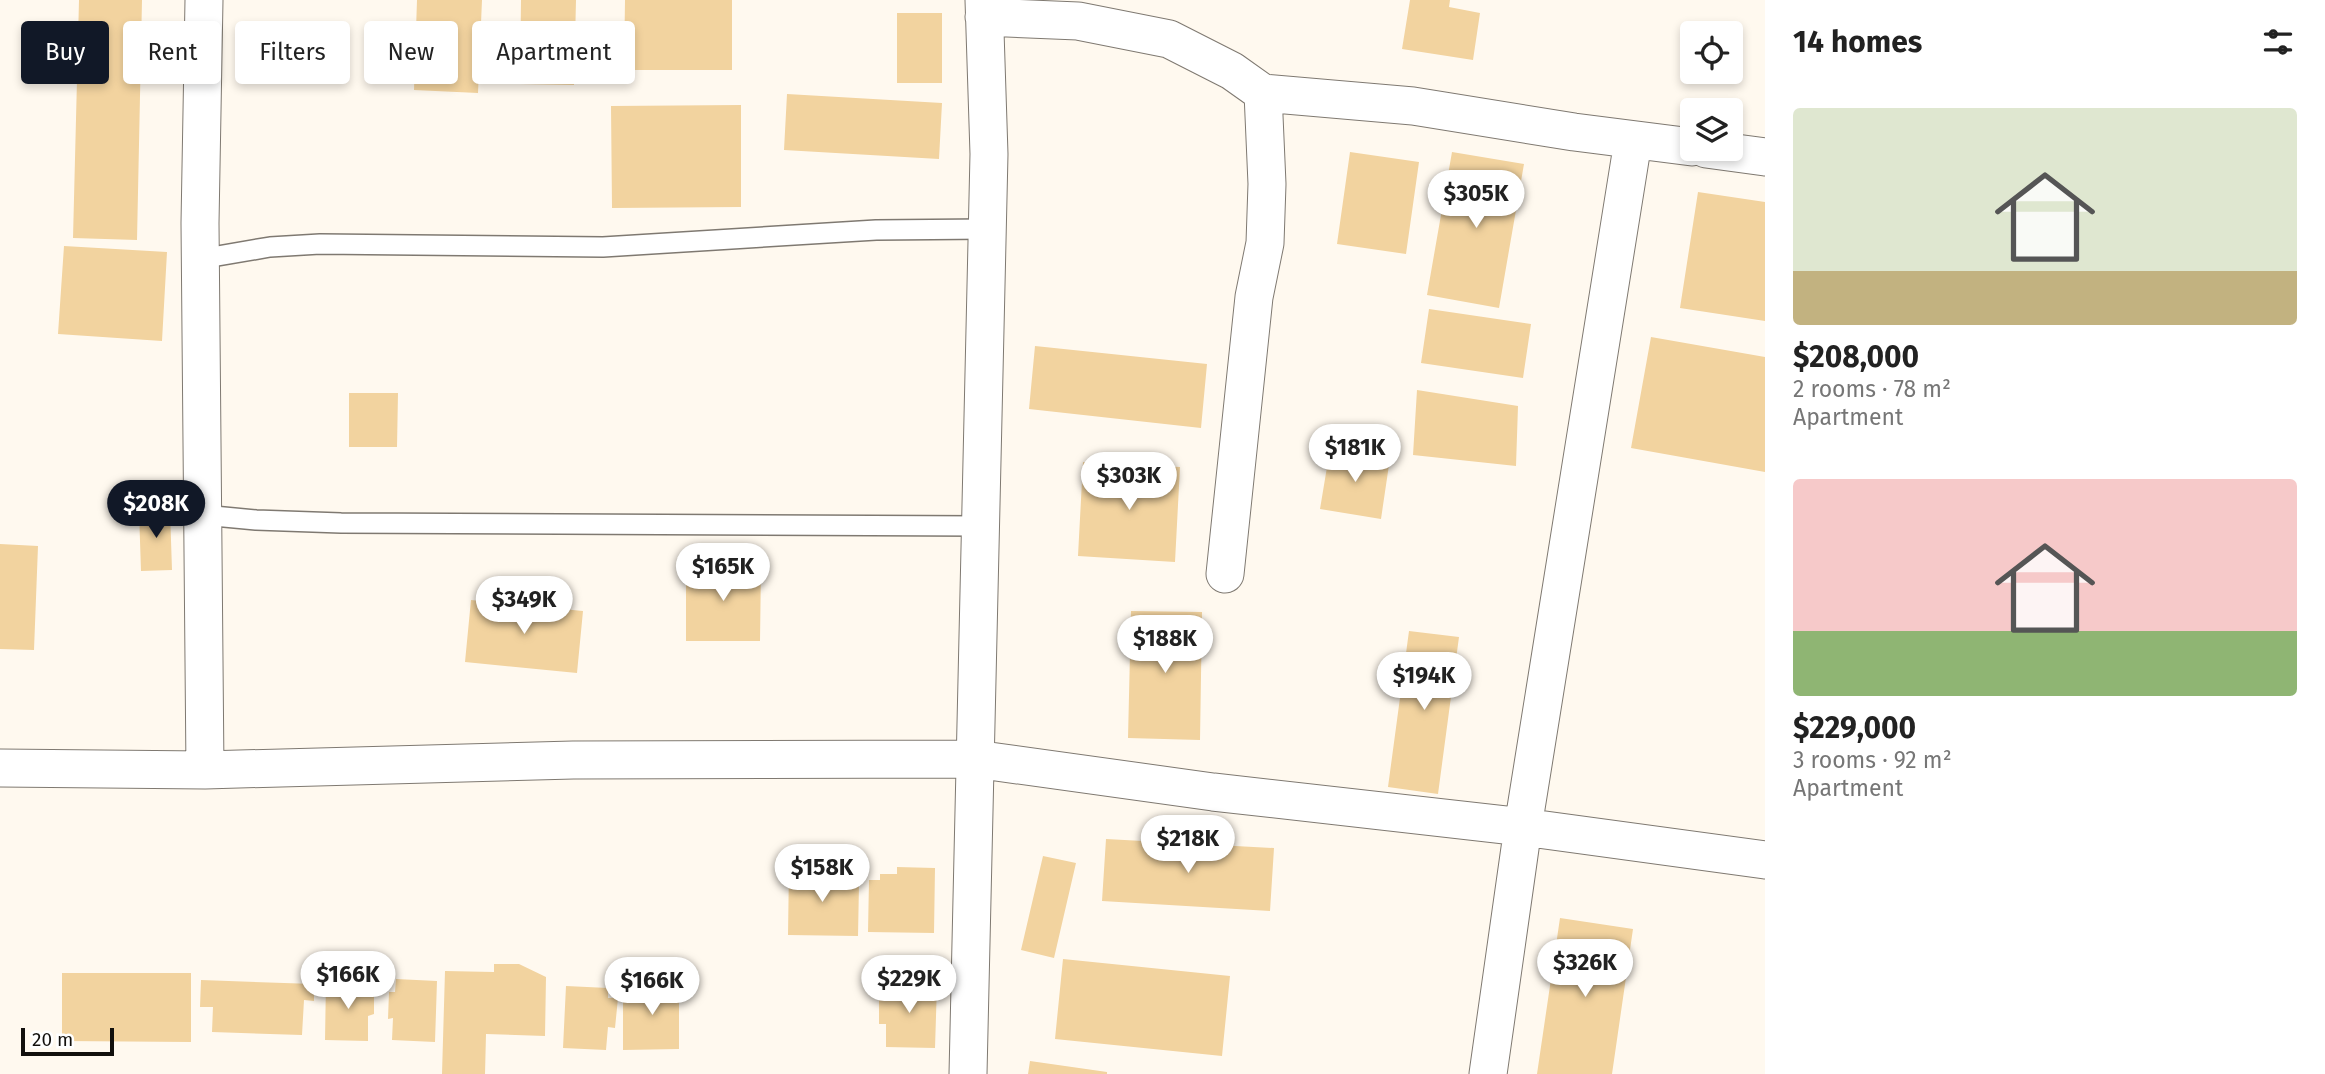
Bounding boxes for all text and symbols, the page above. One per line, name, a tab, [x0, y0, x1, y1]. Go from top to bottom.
chip: Buy	[21, 21, 109, 84]
chip: Rent	[123, 21, 221, 84]
chip: Filters	[235, 21, 350, 84]
chip: New	[364, 21, 458, 84]
chip: Apartment	[472, 21, 635, 84]
map controls	[1680, 21, 1743, 161]
button: locate	[1680, 21, 1743, 84]
icon: filters	[2259, 23, 2297, 61]
text: 14 homes	[1793, 24, 1922, 60]
button: layers	[1680, 98, 1743, 161]
icon: home	[1982, 154, 2108, 280]
pin: $305K	[1427, 170, 1525, 230]
text: $305K	[1444, 179, 1508, 207]
text: $208,000	[1793, 339, 1919, 375]
text: 2 rooms · 78 m²	[1793, 375, 1951, 403]
text: Apartment	[1793, 403, 1903, 431]
pin: $181K	[1306, 424, 1404, 484]
text: $181K	[1325, 433, 1385, 461]
pin: $303K	[1080, 452, 1178, 512]
text: $303K	[1097, 461, 1161, 489]
pin: $208K	[107, 480, 205, 540]
text: $208K	[123, 489, 189, 517]
icon: home	[1982, 525, 2108, 651]
pin: $165K	[674, 544, 772, 603]
text: $165K	[692, 552, 754, 580]
pin: $349K	[475, 576, 573, 636]
text: $349K	[492, 585, 556, 613]
pin: $188K	[1116, 616, 1214, 675]
text: $188K	[1133, 624, 1197, 652]
pin: $194K	[1375, 652, 1473, 712]
text: $194K	[1393, 661, 1455, 689]
text: $229,000	[1793, 710, 1916, 746]
text: 3 rooms · 92 m²	[1793, 746, 1952, 774]
text: Apartment	[1793, 774, 1903, 802]
pin: $218K	[1139, 816, 1237, 875]
text: $218K	[1157, 824, 1219, 852]
pin: $158K	[773, 844, 871, 904]
text: $158K	[791, 853, 853, 881]
pin: $326K	[1536, 940, 1634, 999]
text: $326K	[1553, 948, 1617, 976]
pin: $166K	[299, 951, 397, 1011]
pin: $229K	[860, 956, 958, 1015]
pin: $166K	[603, 958, 701, 1017]
text: $166K	[317, 960, 379, 988]
text: $229K	[877, 964, 941, 992]
text: $166K	[621, 966, 683, 994]
scale bar	[21, 1025, 114, 1057]
text: 20 m	[32, 1028, 73, 1051]

